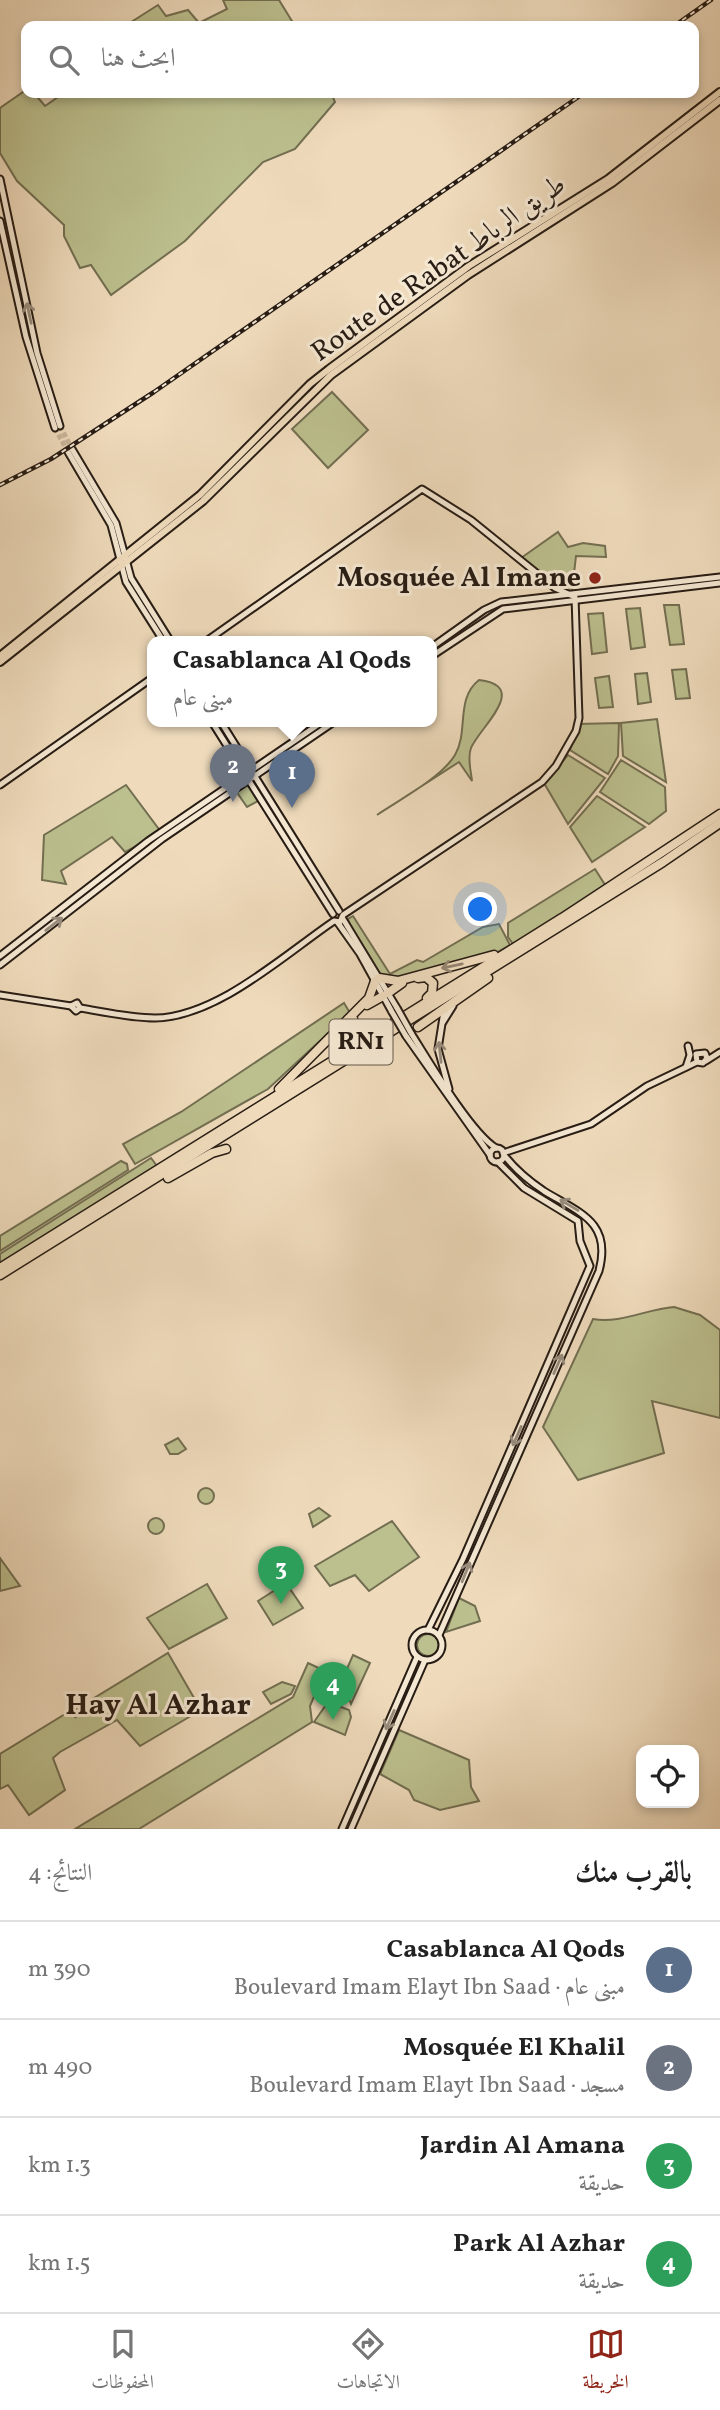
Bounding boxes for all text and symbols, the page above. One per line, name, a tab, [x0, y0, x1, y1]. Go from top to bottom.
search box	[21, 21, 699, 98]
icon: search	[45, 41, 83, 79]
text: ابحث هنا	[101, 41, 176, 77]
street label: Route de Rabat طريق الرباط	[304, 166, 574, 372]
one-way arrow	[22, 302, 36, 325]
place label: Mosquée Al Imane	[337, 559, 581, 598]
marker: Mosquée Al Imane	[587, 570, 603, 586]
popup	[147, 636, 437, 727]
text: Casablanca Al Qods	[173, 643, 411, 679]
text: مبنى عام	[173, 683, 233, 715]
pin: 2	[210, 744, 256, 802]
pin: 1	[269, 750, 315, 808]
your location	[463, 892, 497, 926]
one-way arrow	[44, 916, 63, 931]
one-way arrow	[441, 960, 464, 974]
road number: RN1	[330, 1020, 392, 1064]
one-way arrow	[433, 1041, 446, 1064]
one-way arrow	[559, 1198, 579, 1212]
one-way arrow	[552, 1354, 565, 1375]
one-way arrow	[510, 1425, 523, 1446]
pin: 3	[258, 1546, 304, 1604]
one-way arrow	[461, 1562, 474, 1584]
pin: 4	[310, 1662, 356, 1720]
district label: Hay Al Azhar	[65, 1685, 251, 1727]
one-way arrow	[383, 1708, 396, 1730]
map controls	[636, 1745, 699, 1808]
button: locate	[636, 1745, 699, 1808]
text: بالقرب منك	[575, 1853, 692, 1895]
text: النتائج: 4	[28, 1858, 92, 1890]
text: Casablanca Al Qods	[386, 1932, 625, 1968]
text: 390 m	[28, 1954, 91, 1986]
text: 1	[664, 1954, 674, 1986]
text: مبنى عام · Boulevard Imam Elayt Ibn Saad	[234, 1972, 625, 2004]
text: Mosquée El Khalil	[403, 2030, 625, 2066]
text: 490 m	[28, 2052, 92, 2084]
text: 2	[663, 2052, 675, 2084]
text: مسجد · Boulevard Imam Elayt Ibn Saad	[249, 2070, 625, 2102]
text: Jardin Al Amana	[420, 2128, 625, 2164]
text: 1.3 km	[28, 2150, 91, 2182]
text: 3	[663, 2150, 675, 2182]
text: حديقة	[578, 2168, 625, 2200]
text: Park Al Azhar	[453, 2226, 625, 2262]
text: 1.5 km	[28, 2248, 90, 2280]
text: 4	[662, 2248, 676, 2280]
text: حديقة	[578, 2266, 625, 2298]
tab: المحفوظات	[91, 2325, 154, 2400]
tab: الاتجاهات	[337, 2325, 400, 2400]
tab: الخريطة	[582, 2325, 629, 2400]

